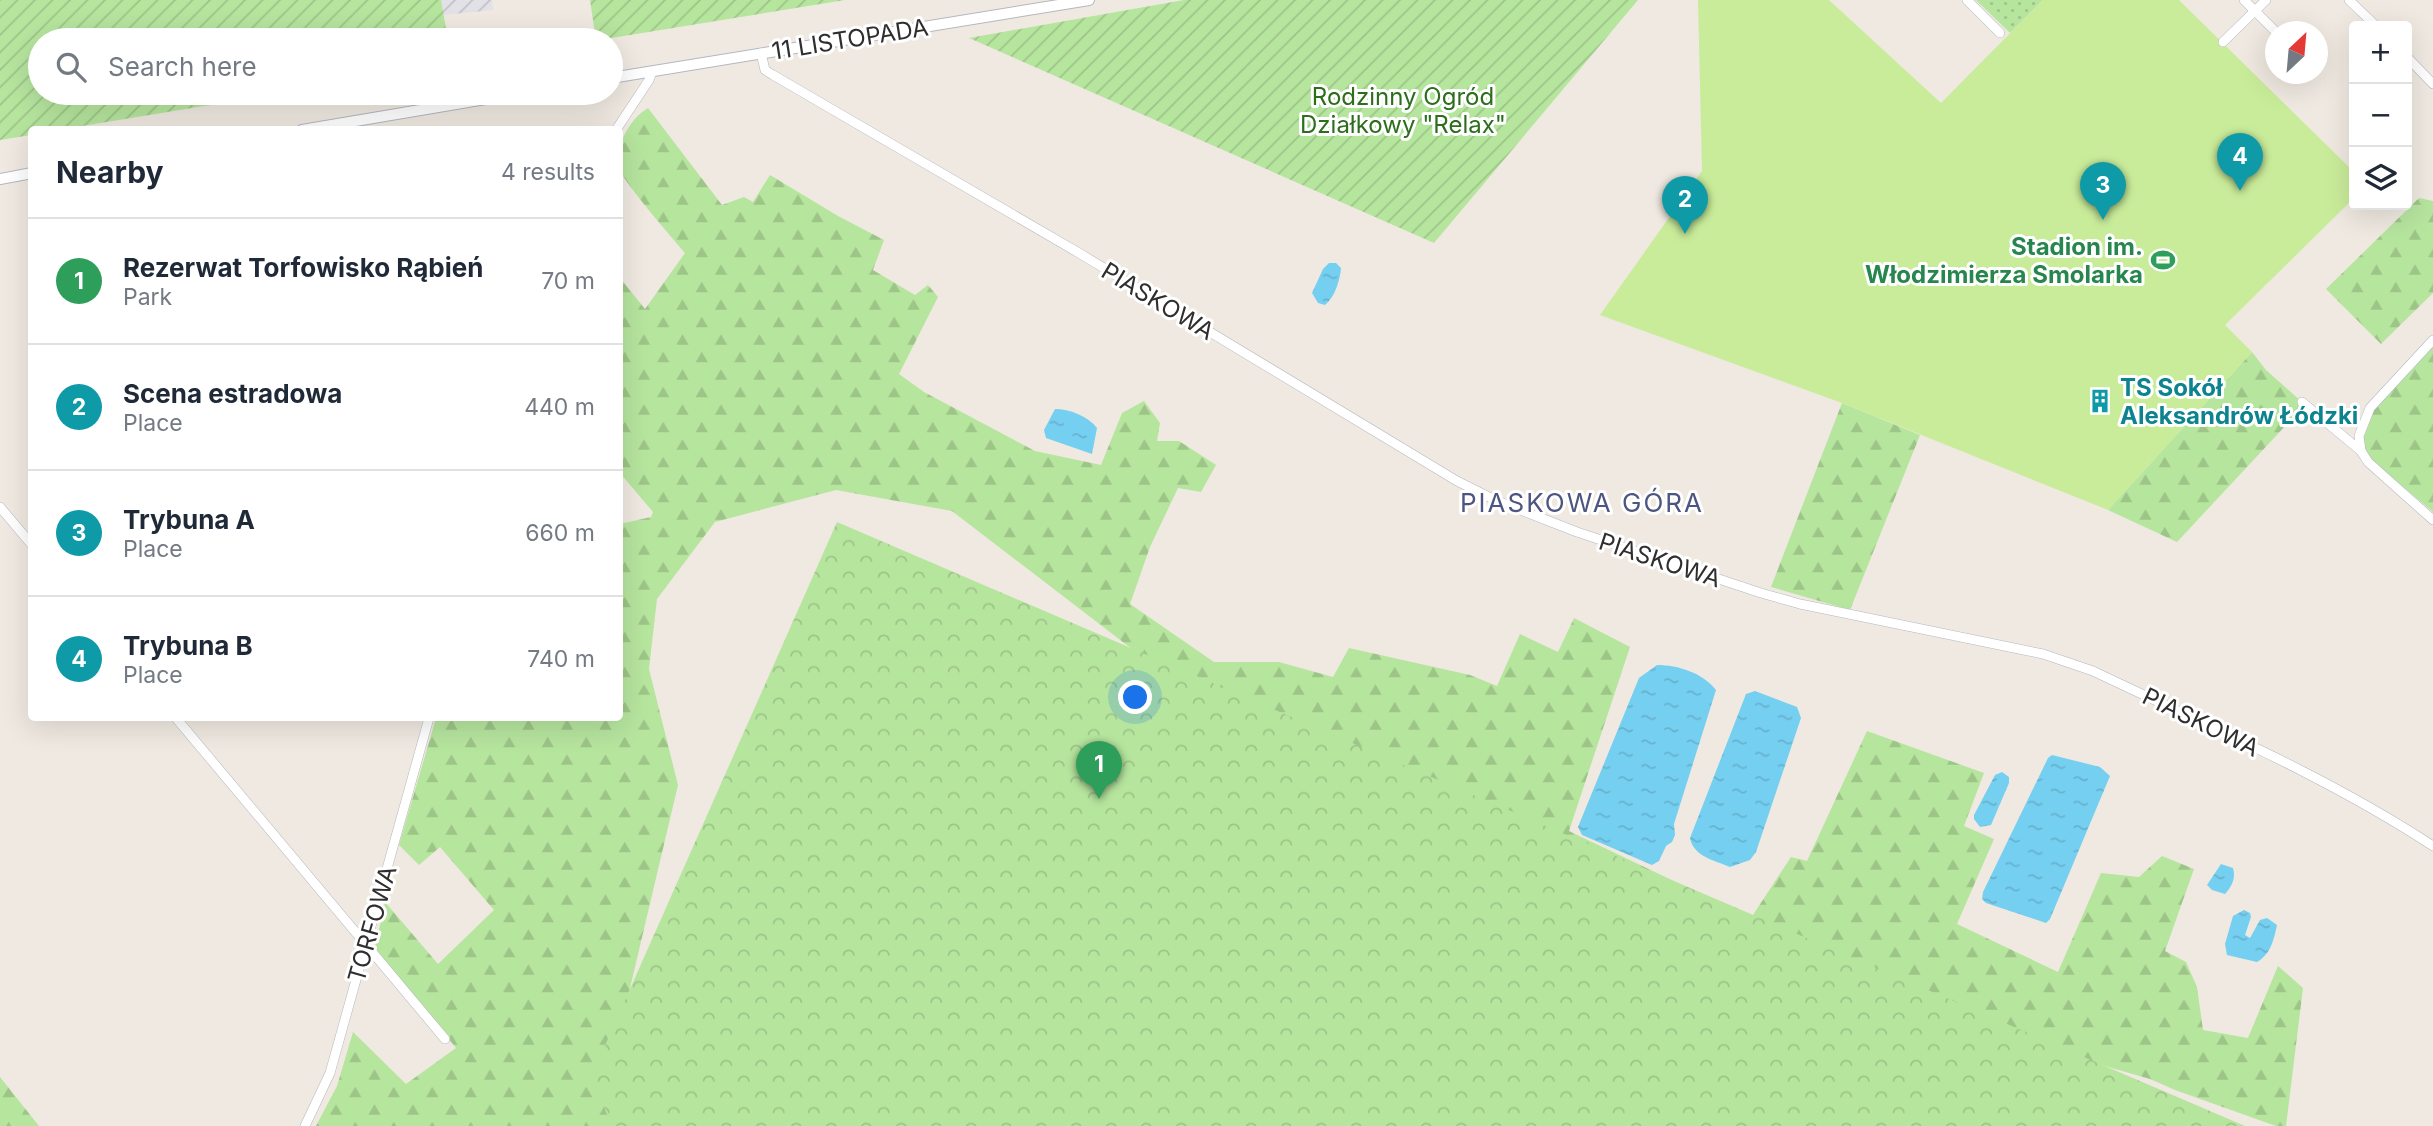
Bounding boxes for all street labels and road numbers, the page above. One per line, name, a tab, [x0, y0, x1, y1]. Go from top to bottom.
street label: 11 LISTOPADA	[770, 12, 930, 66]
street label: PIASKOWA	[1096, 256, 1220, 346]
street label: PIASKOWA	[1595, 527, 1725, 593]
street label: PIASKOWA	[2138, 681, 2264, 763]
street label: TORFOWA	[342, 862, 402, 986]

